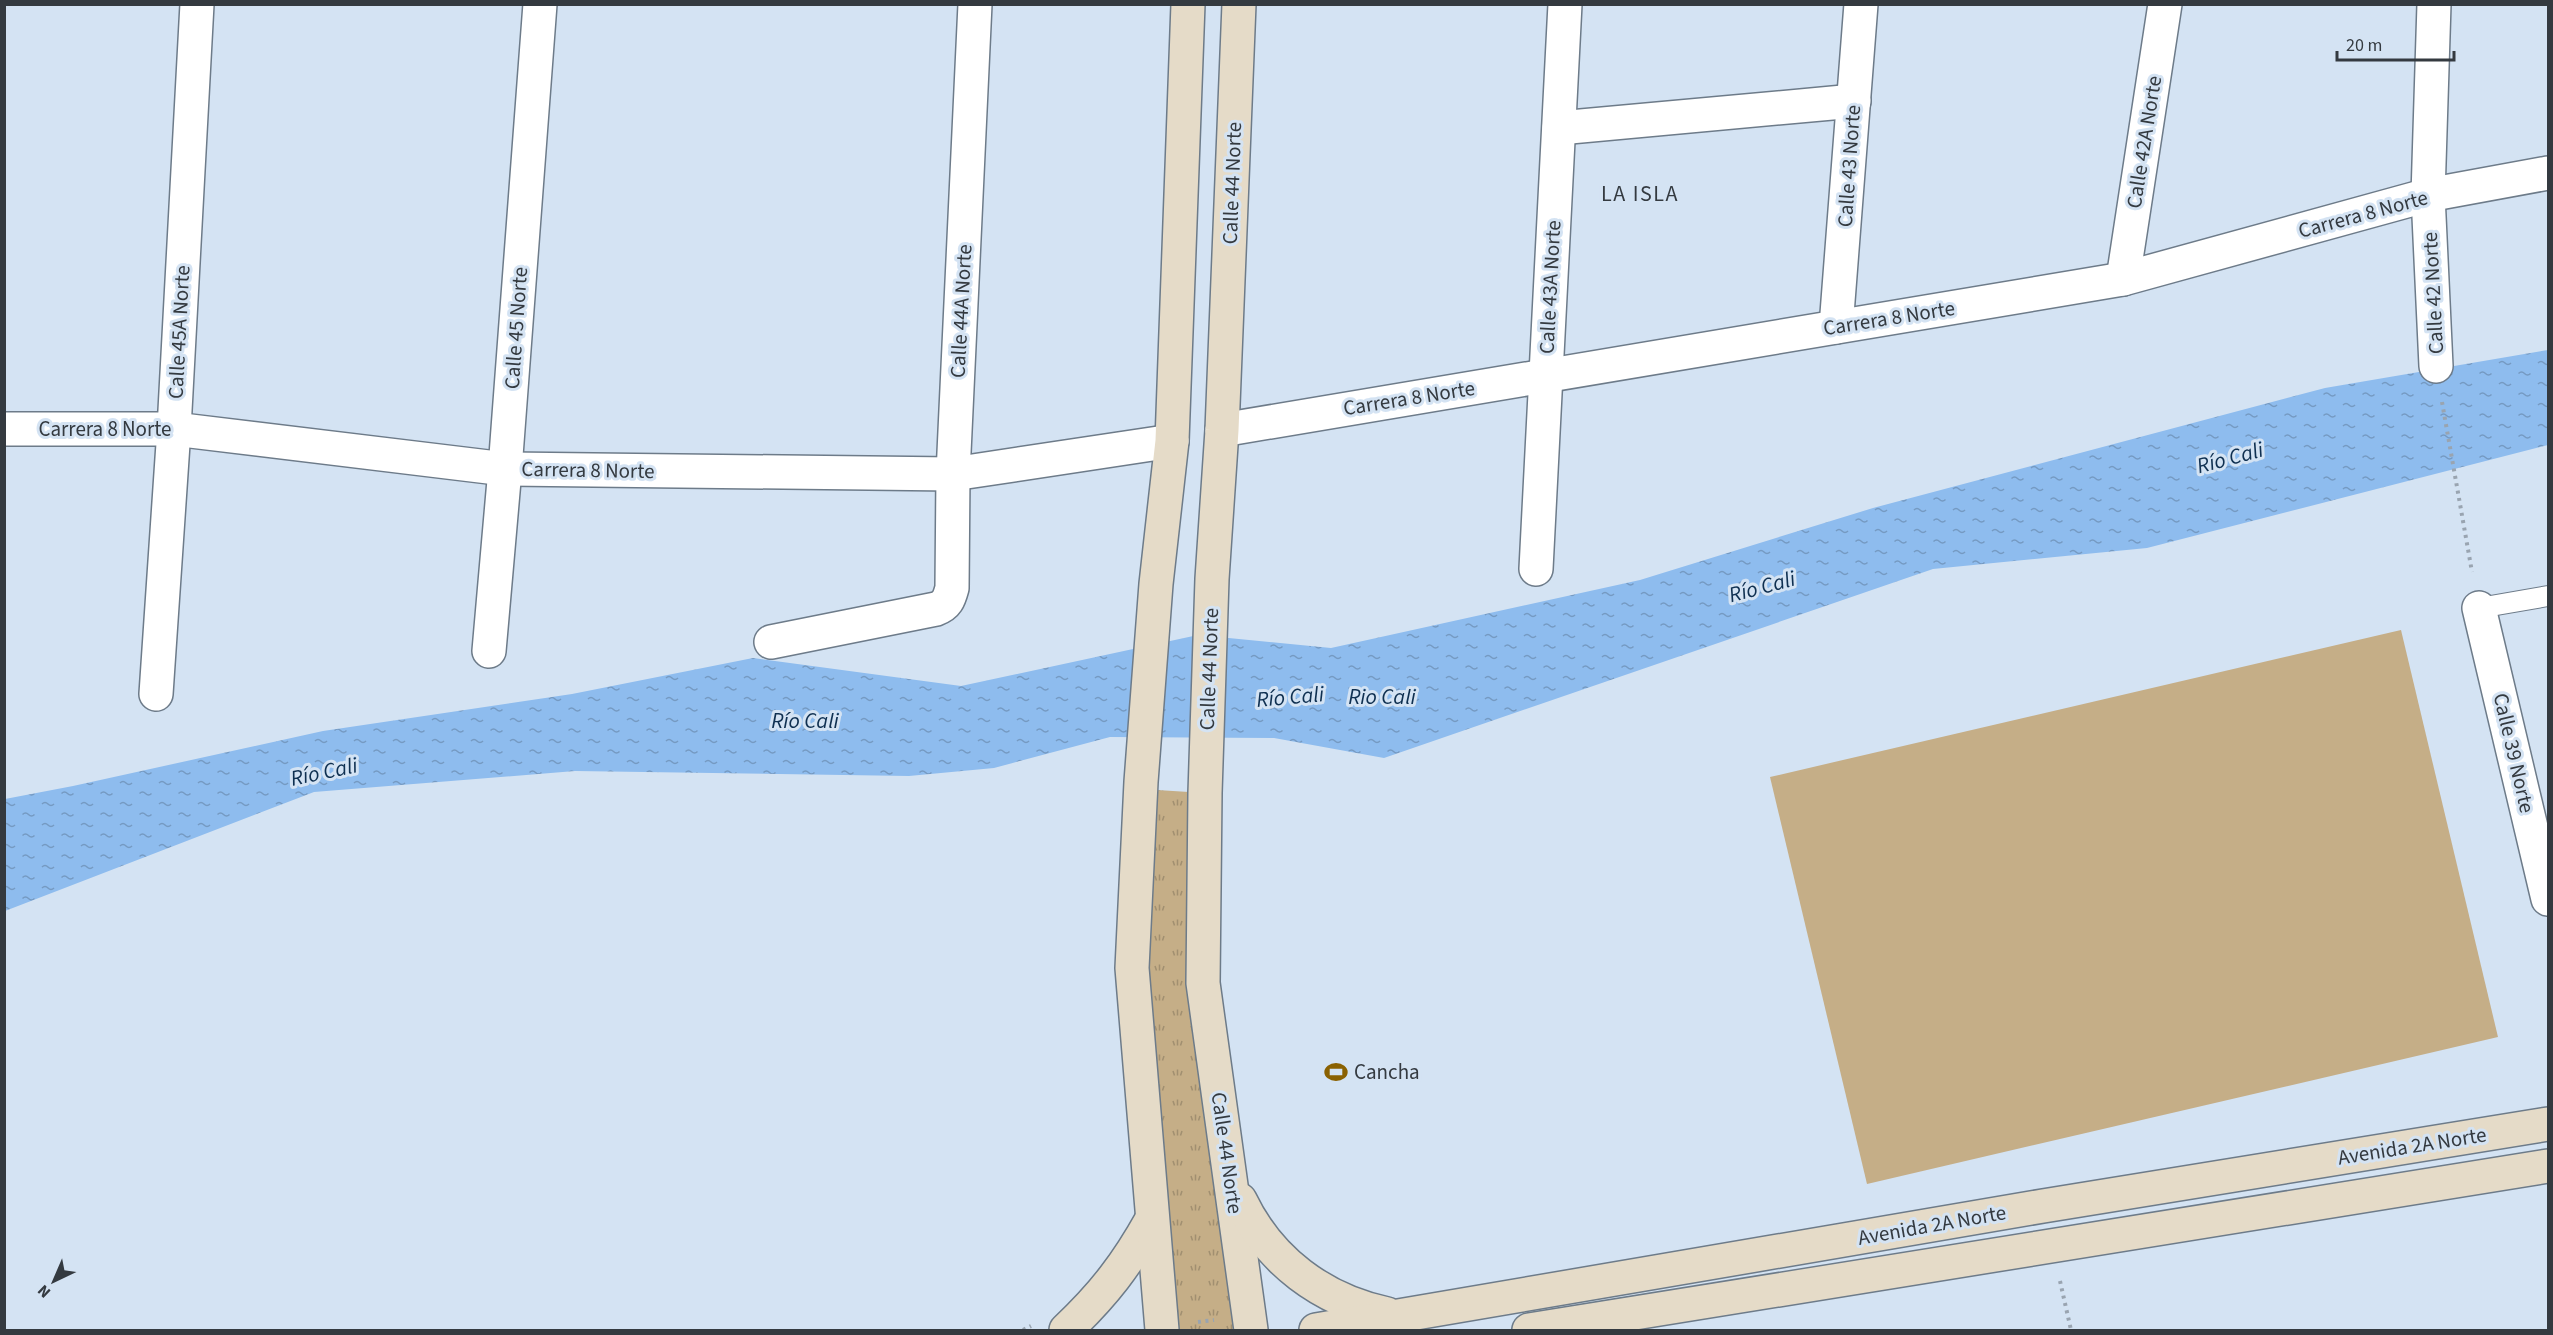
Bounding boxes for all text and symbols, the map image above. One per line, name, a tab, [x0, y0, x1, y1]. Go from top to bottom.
scale bar	[2337, 24, 2454, 62]
text: 20 m	[2346, 33, 2382, 58]
street label: Calle 42A Norte	[2119, 74, 2169, 210]
street label: Calle 43 Norte	[1830, 104, 1868, 228]
street label: Calle 44 Norte	[1215, 121, 1249, 245]
district label: LA ISLA	[1601, 178, 1679, 210]
street label: Carrera 8 Norte	[2295, 182, 2431, 246]
street label: Calle 43A Norte	[1532, 219, 1568, 355]
street label: Calle 42 Norte	[2415, 231, 2451, 355]
street label: Calle 44A Norte	[943, 243, 979, 379]
street label: Calle 45A Norte	[161, 264, 197, 400]
street label: Calle 45 Norte	[497, 266, 535, 390]
street label: Carrera 8 Norte	[1821, 293, 1957, 343]
street label: Carrera 8 Norte	[1341, 373, 1477, 423]
street label: Carrera 8 Norte	[38, 414, 172, 444]
water label: Río Cali	[2193, 434, 2268, 482]
street label: Carrera 8 Norte	[521, 454, 655, 486]
water label: Río Cali	[1725, 563, 1800, 611]
street label: Calle 44 Norte	[1192, 607, 1226, 731]
water label: Río Cali	[1255, 678, 1326, 716]
water label: Rio Cali	[1348, 681, 1417, 713]
street label: Calle 39 Norte	[2486, 690, 2542, 816]
water label: Río Cali	[771, 705, 840, 737]
water label: Río Cali	[288, 749, 361, 795]
place label: Cancha	[1354, 1057, 1420, 1087]
sports icon: Cancha	[1323, 1059, 1349, 1085]
street label: Calle 44 Norte	[1204, 1090, 1250, 1216]
street label: Avenida 2A Norte	[2336, 1119, 2488, 1173]
street label: Avenida 2A Norte	[1856, 1197, 2008, 1253]
north arrow	[24, 1251, 84, 1311]
text: N	[33, 1279, 56, 1303]

